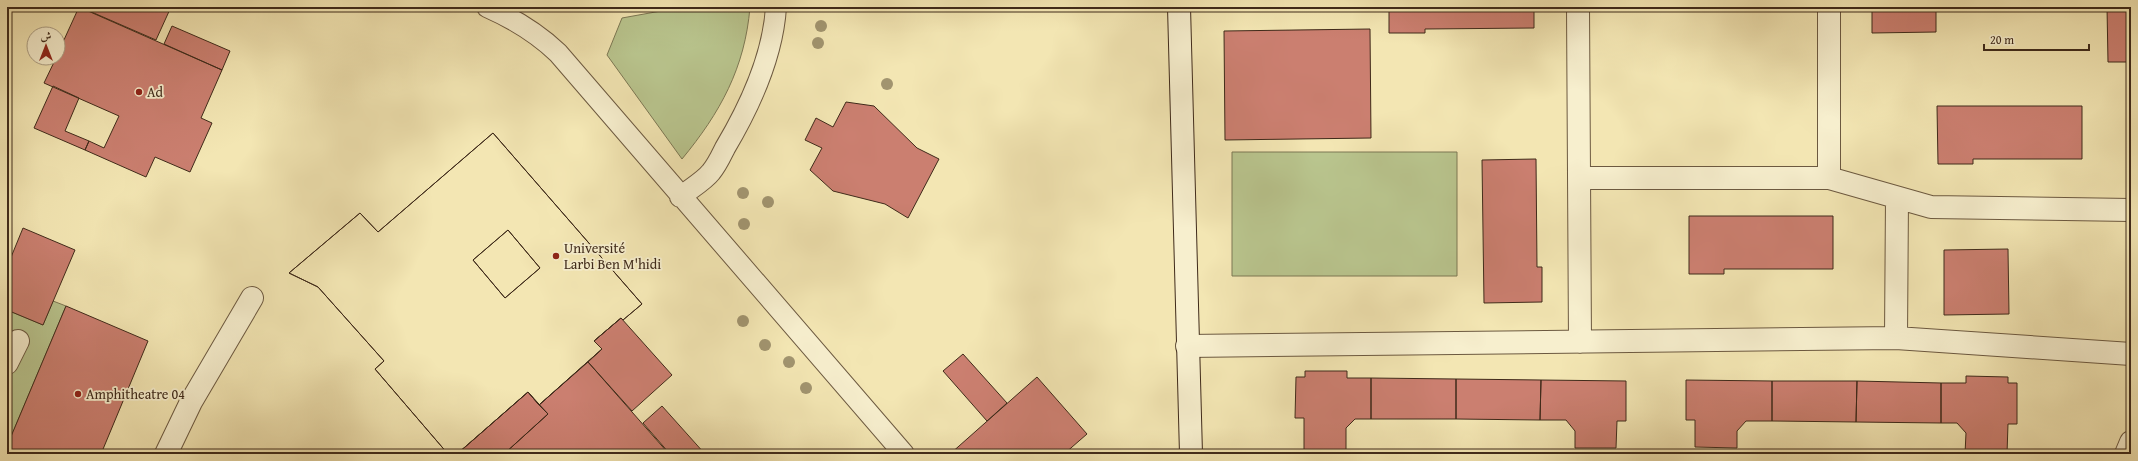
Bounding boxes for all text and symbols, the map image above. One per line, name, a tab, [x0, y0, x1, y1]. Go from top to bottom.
north arrow	[26, 26, 66, 66]
scale bar	[1984, 26, 2089, 52]
text: ش	[41, 28, 52, 44]
text: 20 m	[1990, 31, 2014, 48]
place label: Ad	[147, 82, 163, 102]
marker: Ad	[134, 87, 144, 97]
place label: Université Larbi Ben M'hidi	[564, 238, 661, 274]
marker: Université Larbi Ben M'hidi	[551, 251, 561, 261]
place label: Amphitheatre 04	[86, 384, 185, 404]
marker: Amphitheatre 04	[73, 389, 83, 399]

